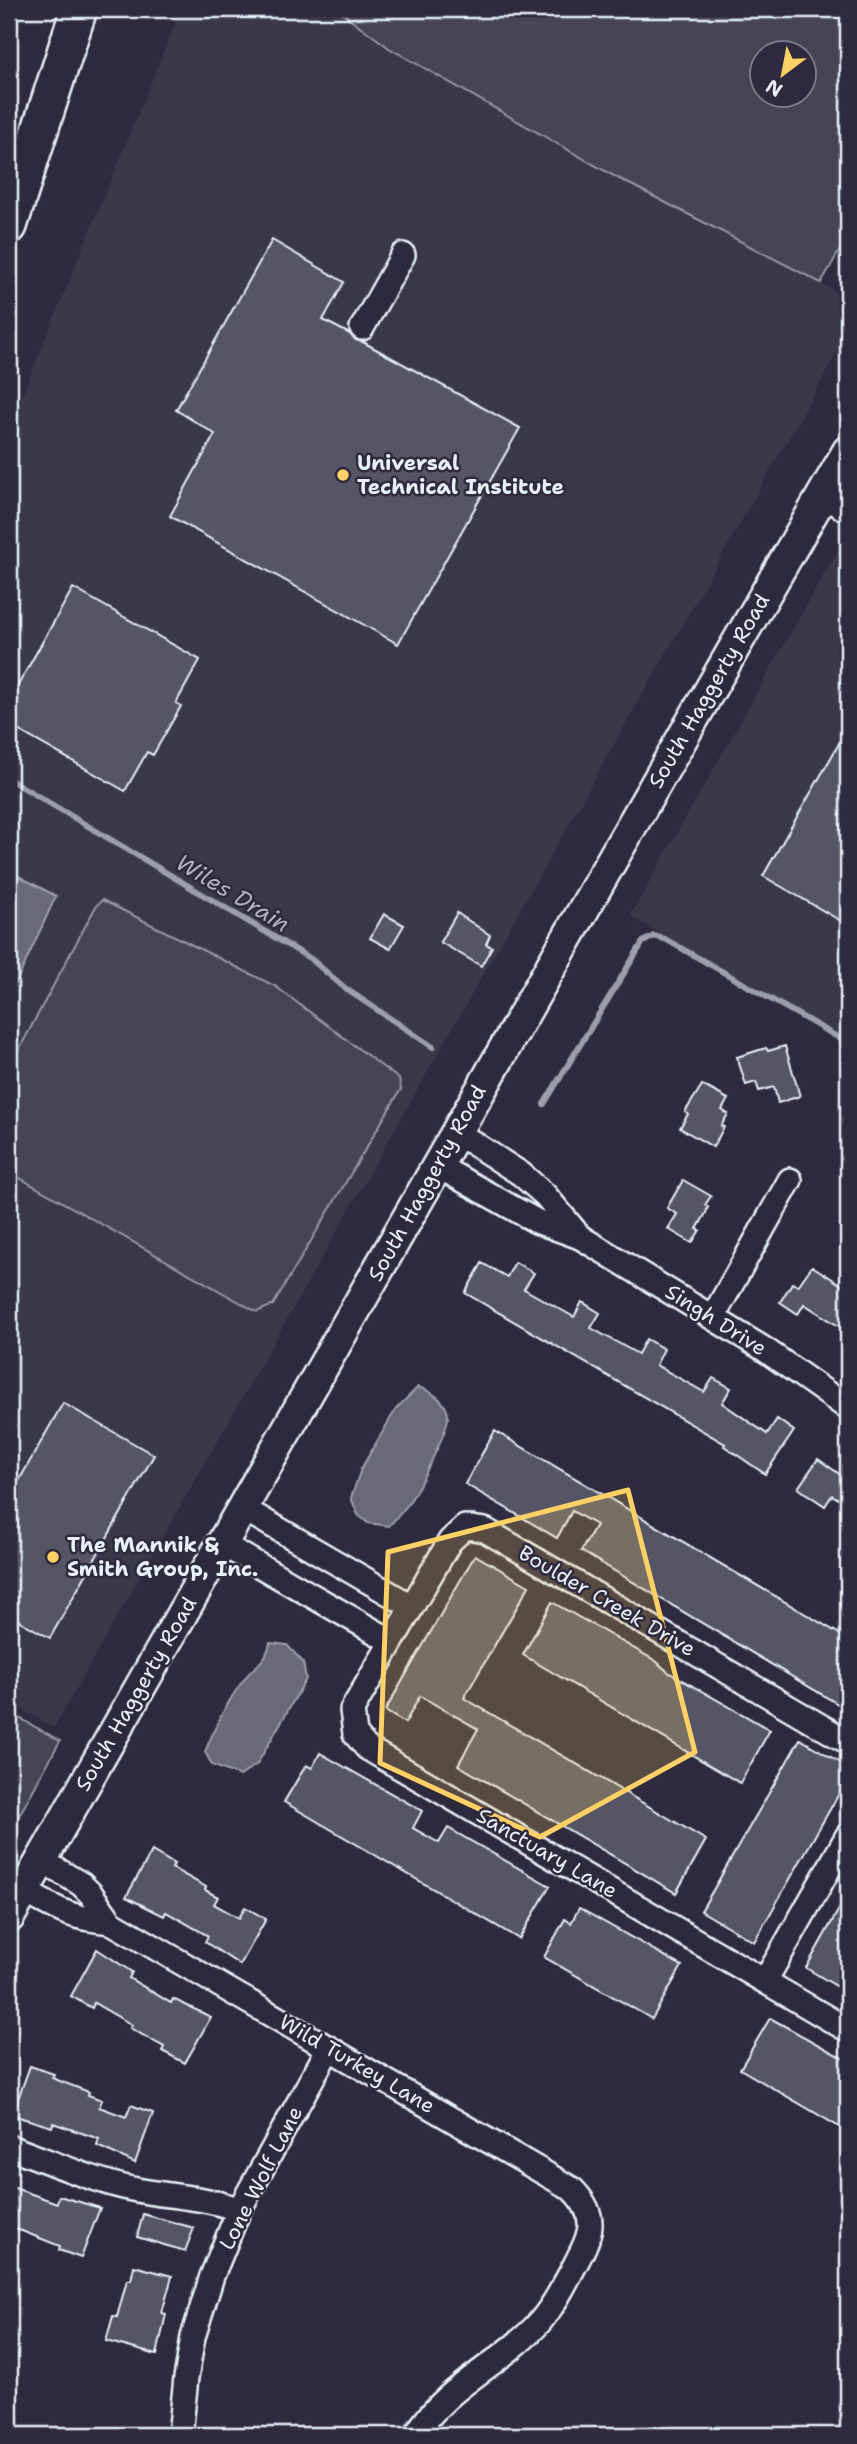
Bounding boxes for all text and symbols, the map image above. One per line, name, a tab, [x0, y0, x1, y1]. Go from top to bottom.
north arrow	[748, 38, 818, 108]
text: N	[761, 73, 787, 103]
place label: Universal Technical Institute	[357, 449, 564, 501]
marker: Universal Technical Institute	[335, 467, 351, 483]
street label: South Haggerty Road	[642, 589, 776, 793]
water label: Wiles Drain	[171, 847, 295, 939]
street label: South Haggerty Road	[361, 1080, 493, 1286]
street label: Singh Drive	[660, 1278, 772, 1362]
place label: The Mannik & Smith Group, Inc.	[67, 1531, 258, 1583]
street label: Boulder Creek Drive	[513, 1539, 701, 1663]
marker: The Mannik & Smith Group, Inc.	[45, 1549, 61, 1565]
street label: South Haggerty Road	[69, 1592, 203, 1796]
street label: Sanctuary Lane	[471, 1801, 623, 1905]
street label: Wild Turkey Lane	[274, 2008, 440, 2120]
street label: Lone Wolf Lane	[213, 2101, 309, 2255]

